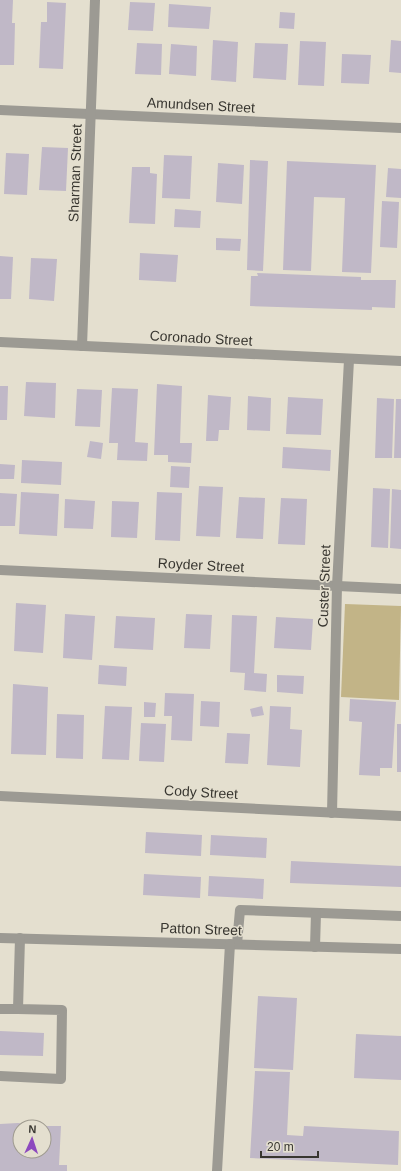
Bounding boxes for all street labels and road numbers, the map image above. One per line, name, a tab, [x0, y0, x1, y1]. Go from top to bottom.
street label: Amundsen Street	[147, 94, 256, 116]
street label: Sharman Street	[65, 124, 85, 222]
street label: Coronado Street	[149, 327, 253, 349]
street label: Custer Street	[315, 544, 333, 627]
street label: Royder Street	[157, 555, 245, 575]
street label: Cody Street	[164, 782, 238, 802]
street label: Patton Street	[160, 920, 242, 938]

